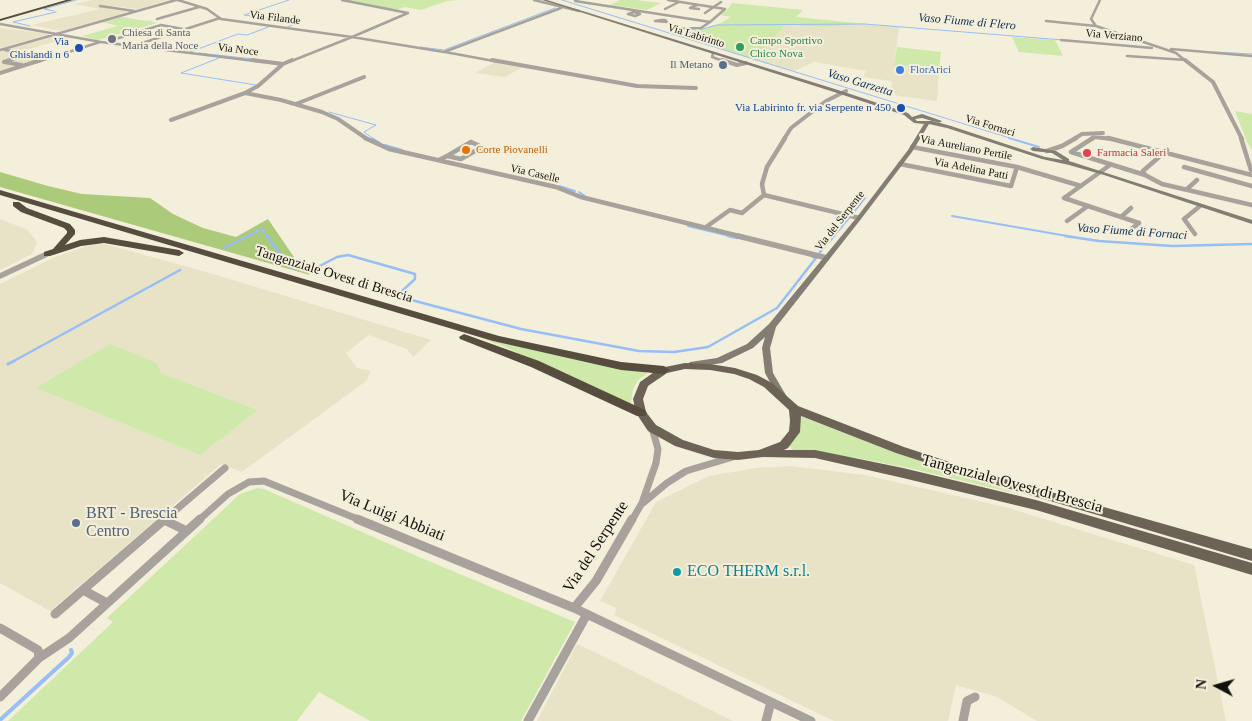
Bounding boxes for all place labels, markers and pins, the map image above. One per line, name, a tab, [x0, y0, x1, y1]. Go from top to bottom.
place label: Chiesa di Santa Maria della Noce	[122, 26, 198, 52]
marker: Chiesa di Santa Maria della Noce	[106, 33, 118, 45]
place label: Campo Sportivo Chico Nova	[750, 34, 822, 60]
place label: Via Ghislandi n 6	[10, 35, 69, 61]
marker: Campo Sportivo Chico Nova	[734, 41, 746, 53]
marker: Via Ghislandi n 6	[73, 42, 85, 54]
place label: Il Metano	[670, 58, 713, 72]
marker: Il Metano	[717, 59, 729, 71]
place label: FlorArici	[910, 63, 951, 77]
marker: FlorArici	[894, 64, 906, 76]
place label: Via Labirinto fr. via Serpente n 450	[735, 101, 891, 115]
marker: Via Labirinto fr. via Serpente n 450	[895, 102, 907, 114]
place label: Corte Piovanelli	[476, 143, 548, 157]
marker: Corte Piovanelli	[460, 144, 472, 156]
place label: Farmacia Saleri	[1097, 146, 1166, 160]
marker: Farmacia Saleri	[1081, 147, 1093, 159]
place label: BRT - Brescia Centro	[86, 504, 177, 542]
marker: BRT - Brescia Centro	[70, 517, 82, 529]
place label: ECO THERM s.r.l.	[687, 562, 810, 582]
marker: ECO THERM s.r.l.	[671, 566, 683, 578]

